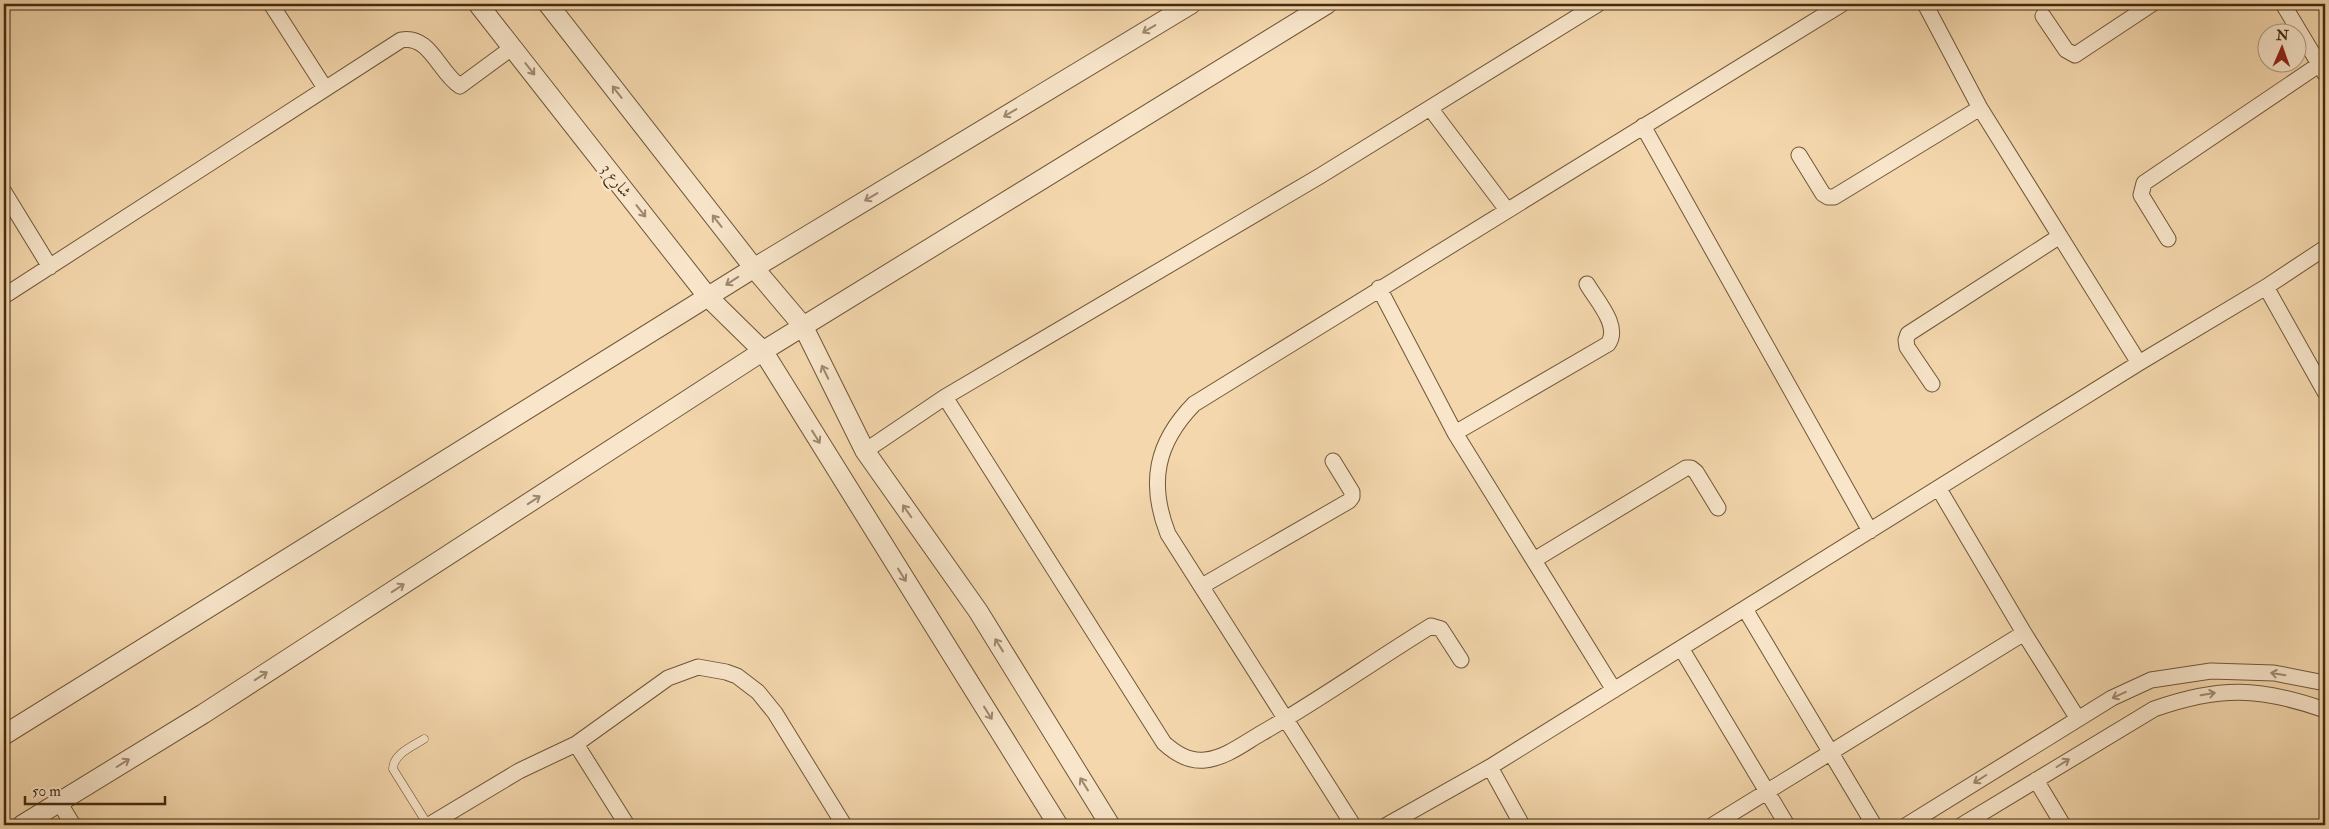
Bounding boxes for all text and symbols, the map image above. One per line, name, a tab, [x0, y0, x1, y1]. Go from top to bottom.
north arrow	[2256, 22, 2306, 72]
one-way arrow	[1143, 24, 1157, 34]
text: N	[2275, 27, 2289, 44]
one-way arrow	[525, 62, 536, 75]
one-way arrow	[612, 86, 623, 99]
one-way arrow	[1004, 108, 1018, 118]
street label: شارع 3	[594, 160, 636, 203]
one-way arrow	[865, 192, 879, 202]
one-way arrow	[635, 204, 646, 217]
one-way arrow	[712, 214, 723, 227]
one-way arrow	[726, 277, 740, 287]
one-way arrow	[820, 364, 830, 379]
one-way arrow	[812, 429, 822, 443]
one-way arrow	[527, 495, 541, 505]
one-way arrow	[902, 504, 912, 518]
one-way arrow	[898, 567, 908, 581]
one-way arrow	[390, 583, 404, 593]
one-way arrow	[994, 639, 1004, 653]
one-way arrow	[2270, 669, 2286, 679]
one-way arrow	[254, 671, 268, 682]
one-way arrow	[2200, 689, 2216, 699]
one-way arrow	[2112, 691, 2127, 700]
one-way arrow	[983, 705, 993, 719]
one-way arrow	[116, 757, 130, 767]
one-way arrow	[2056, 758, 2070, 768]
scale bar	[25, 774, 165, 806]
one-way arrow	[1974, 775, 1988, 785]
one-way arrow	[1079, 777, 1089, 791]
text: 50 m	[32, 782, 61, 801]

